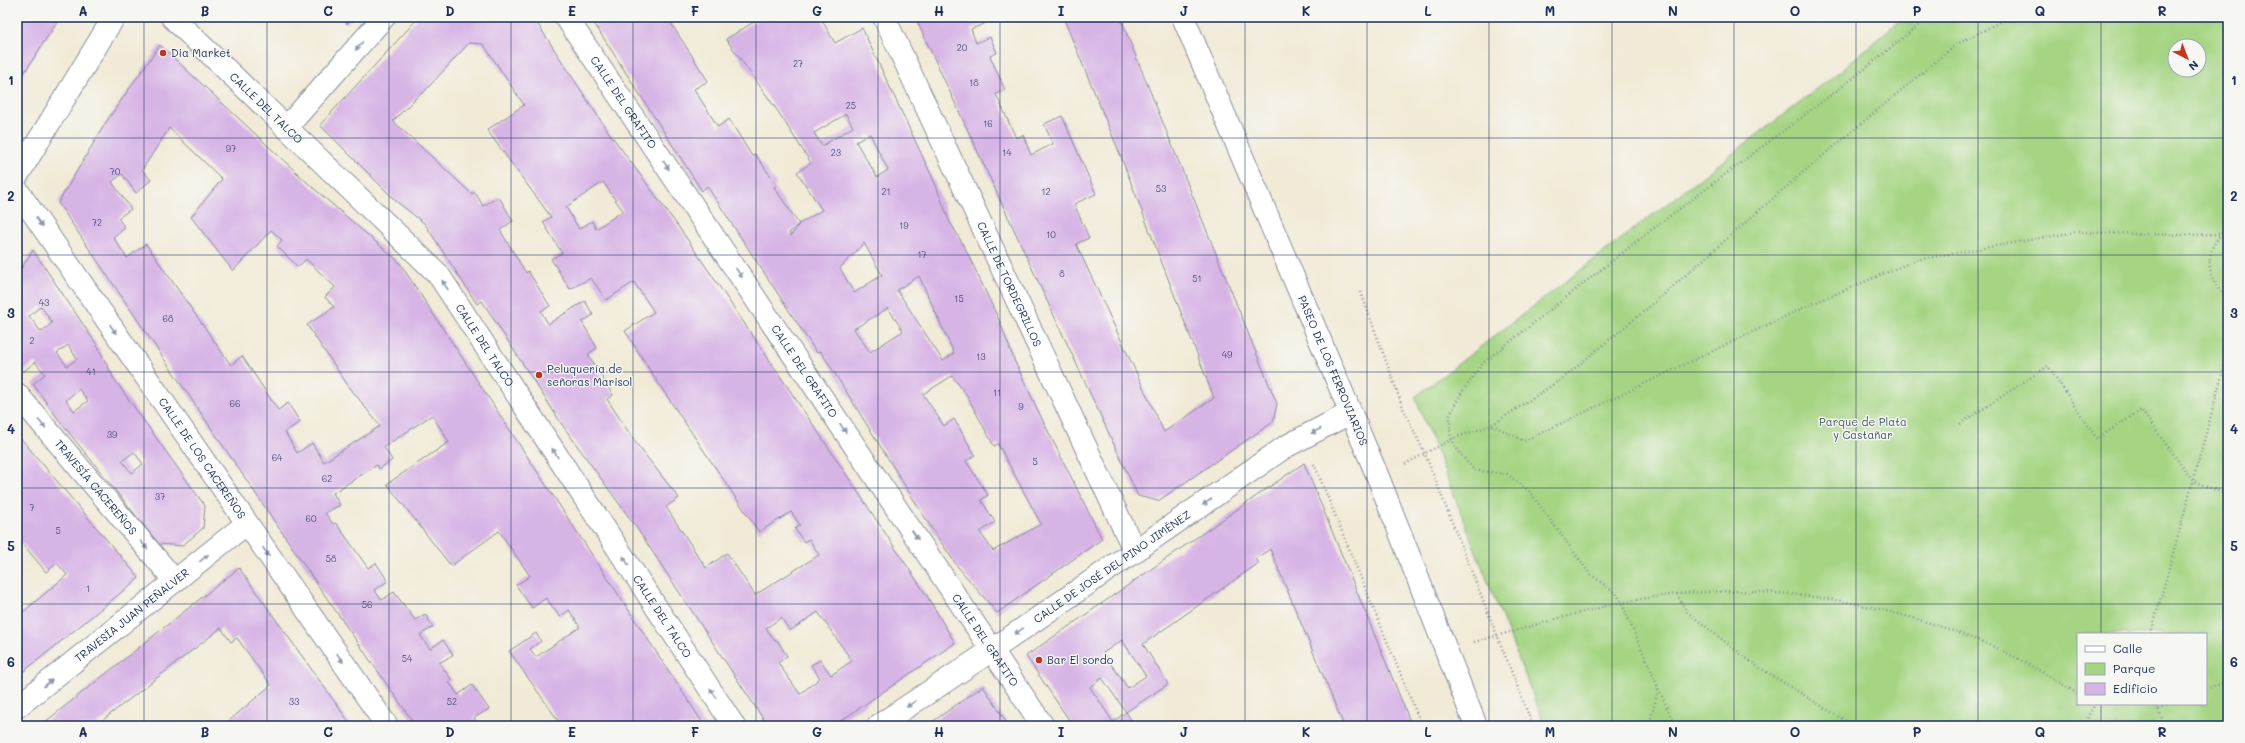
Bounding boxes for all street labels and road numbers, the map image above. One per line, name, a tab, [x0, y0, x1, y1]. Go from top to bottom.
street label: CALLE DEL GRAFITO	[587, 53, 661, 152]
street label: CALLE DEL TALCO	[227, 69, 307, 147]
street label: CALLE DE TORDEGRILLOS	[974, 219, 1046, 349]
street label: PASEO DE LOS FERROVIARIOS	[1295, 293, 1372, 448]
street label: CALLE DEL TALCO	[452, 301, 518, 390]
street label: CALLE DEL GRAFITO	[768, 322, 842, 421]
street label: CALLE DE LOS CACEREÑOS	[156, 394, 250, 522]
street label: TRAVESÍA CACEREÑOS	[52, 436, 141, 538]
street label: CALLE DE JOSÉ DEL PINO JIMÉNEZ	[1030, 506, 1194, 626]
street label: TRAVESÍA JUAN PEÑALVER	[71, 565, 192, 665]
street label: CALLE DEL TALCO	[630, 572, 695, 661]
street label: CALLE DEL GRAFITO	[949, 590, 1022, 689]

